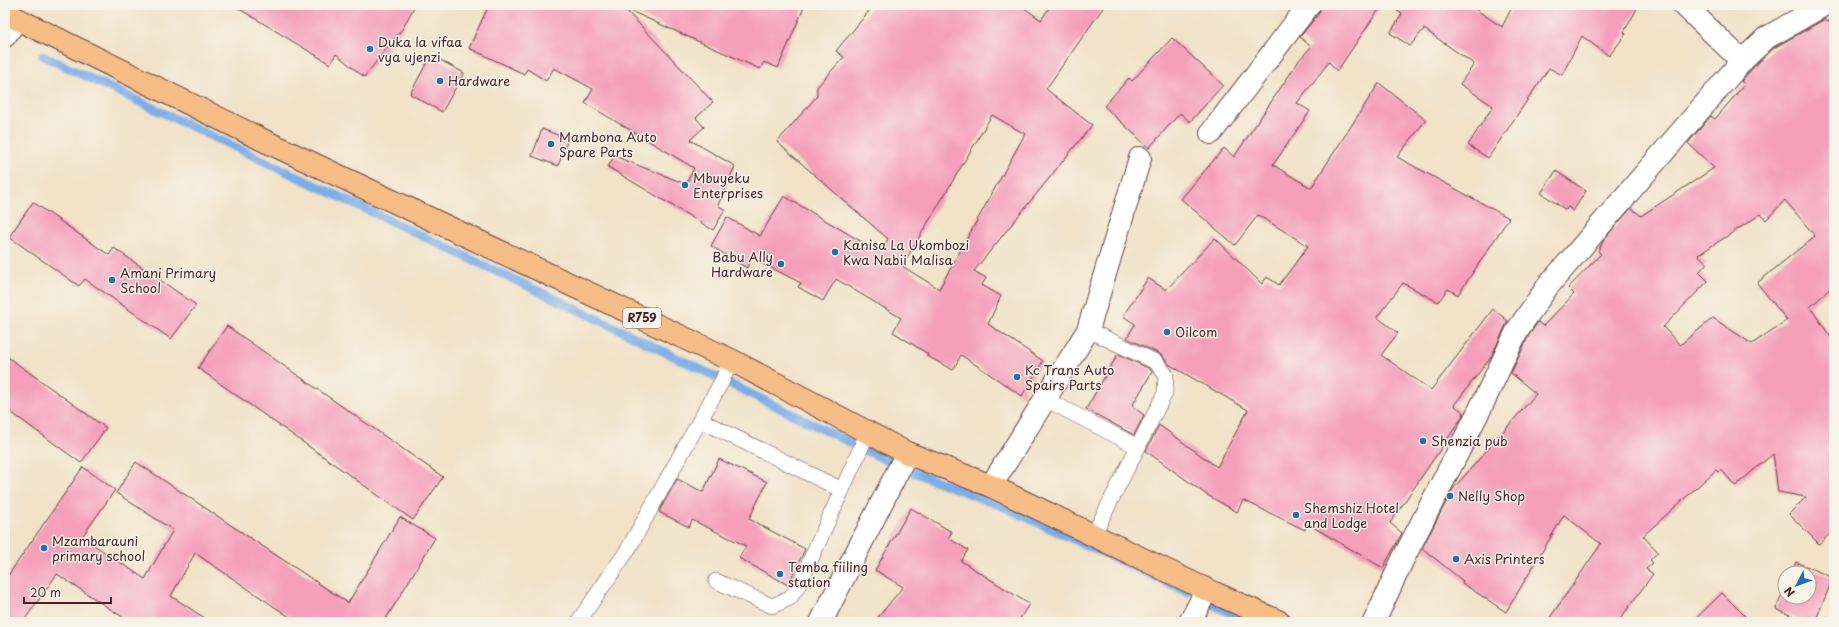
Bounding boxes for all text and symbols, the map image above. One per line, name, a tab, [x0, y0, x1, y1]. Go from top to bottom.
place label: Duka la vifaa vya ujenzi	[378, 32, 462, 66]
marker: Duka la vifaa vya ujenzi	[365, 44, 375, 54]
place label: Hardware	[448, 71, 510, 90]
marker: Hardware	[435, 76, 445, 86]
place label: Mambona Auto Spare Parts	[559, 127, 657, 161]
marker: Mambona Auto Spare Parts	[546, 139, 556, 149]
place label: Mbuyeku Enterprises	[693, 168, 763, 202]
marker: Mbuyeku Enterprises	[680, 180, 690, 190]
place label: Kanisa La Ukombozi Kwa Nabii Malisa	[843, 235, 969, 269]
place label: Babu Ally Hardware	[711, 247, 773, 281]
marker: Kanisa La Ukombozi Kwa Nabii Malisa	[830, 247, 840, 257]
marker: Babu Ally Hardware	[776, 259, 786, 269]
place label: Amani Primary School	[120, 263, 216, 297]
marker: Amani Primary School	[107, 275, 117, 285]
road number: R759	[623, 308, 661, 328]
place label: Oilcom	[1175, 322, 1217, 341]
marker: Oilcom	[1162, 327, 1172, 337]
place label: Kc Trans Auto Spairs Parts	[1025, 360, 1114, 394]
marker: Kc Trans Auto Spairs Parts	[1012, 372, 1022, 382]
place label: Shenzia pub	[1431, 431, 1508, 450]
marker: Shenzia pub	[1418, 436, 1428, 446]
place label: Nelly Shop	[1458, 486, 1525, 505]
marker: Nelly Shop	[1445, 491, 1455, 501]
place label: Shemshiz Hotel and Lodge	[1304, 498, 1399, 532]
marker: Shemshiz Hotel and Lodge	[1291, 510, 1301, 520]
place label: Mzambarauni primary school	[52, 531, 145, 565]
marker: Mzambarauni primary school	[39, 543, 49, 553]
place label: Axis Printers	[1464, 549, 1545, 568]
marker: Axis Printers	[1451, 554, 1461, 564]
place label: Temba fiiling station	[788, 557, 868, 591]
north arrow	[1777, 565, 1817, 605]
marker: Temba fiiling station	[775, 569, 785, 579]
scale bar	[24, 579, 111, 605]
text: 20 m	[30, 583, 61, 601]
text: N	[1780, 583, 1798, 601]

